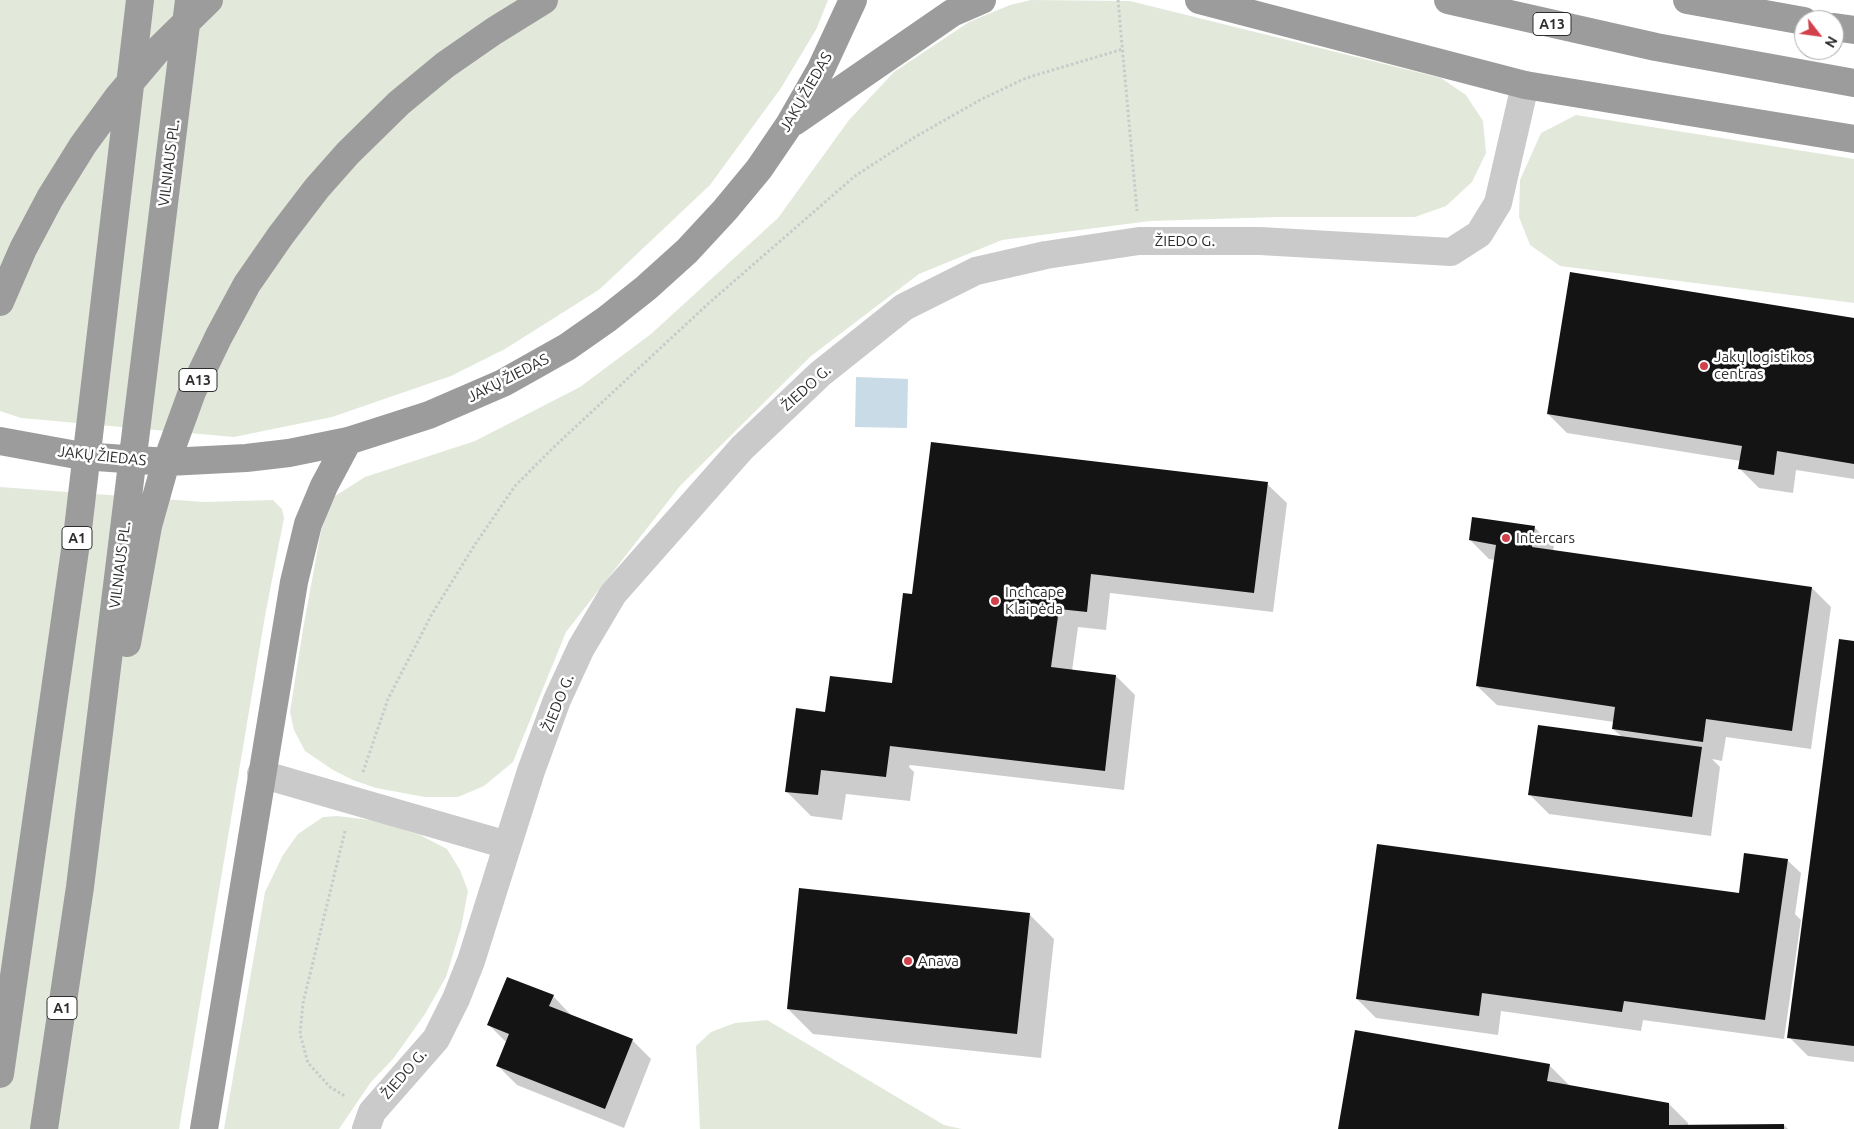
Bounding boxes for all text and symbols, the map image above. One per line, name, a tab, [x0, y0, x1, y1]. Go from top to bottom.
north arrow	[1794, 10, 1844, 60]
road number: A13	[1533, 12, 1571, 36]
text: N	[1822, 33, 1841, 51]
street label: JAKŲ ŽIEDAS	[776, 49, 836, 135]
street label: VILNIAUS PL.	[155, 118, 183, 208]
street label: ŽIEDO G.	[1155, 232, 1215, 250]
place label: Jakų logistikos centras	[1714, 348, 1812, 383]
street label: JAKŲ ŽIEDAS	[464, 350, 552, 406]
marker: Jakų logistikos centras	[1698, 360, 1710, 372]
street label: ŽIEDO G.	[778, 361, 834, 415]
road number: A13	[179, 368, 217, 392]
street label: JAKŲ ŽIEDAS	[57, 442, 147, 470]
street label: VILNIAUS PL.	[106, 520, 134, 610]
road number: A1	[62, 526, 92, 550]
place label: Intercars	[1516, 529, 1575, 547]
marker: Intercars	[1500, 532, 1512, 544]
place label: Inchcape Klaipėda	[1005, 583, 1065, 618]
marker: Inchcape Klaipėda	[989, 595, 1001, 607]
street label: ŽIEDO G.	[538, 672, 578, 734]
place label: Anava	[918, 952, 959, 970]
marker: Anava	[902, 955, 914, 967]
road number: A1	[47, 996, 77, 1020]
street label: ŽIEDO G.	[377, 1045, 431, 1103]

